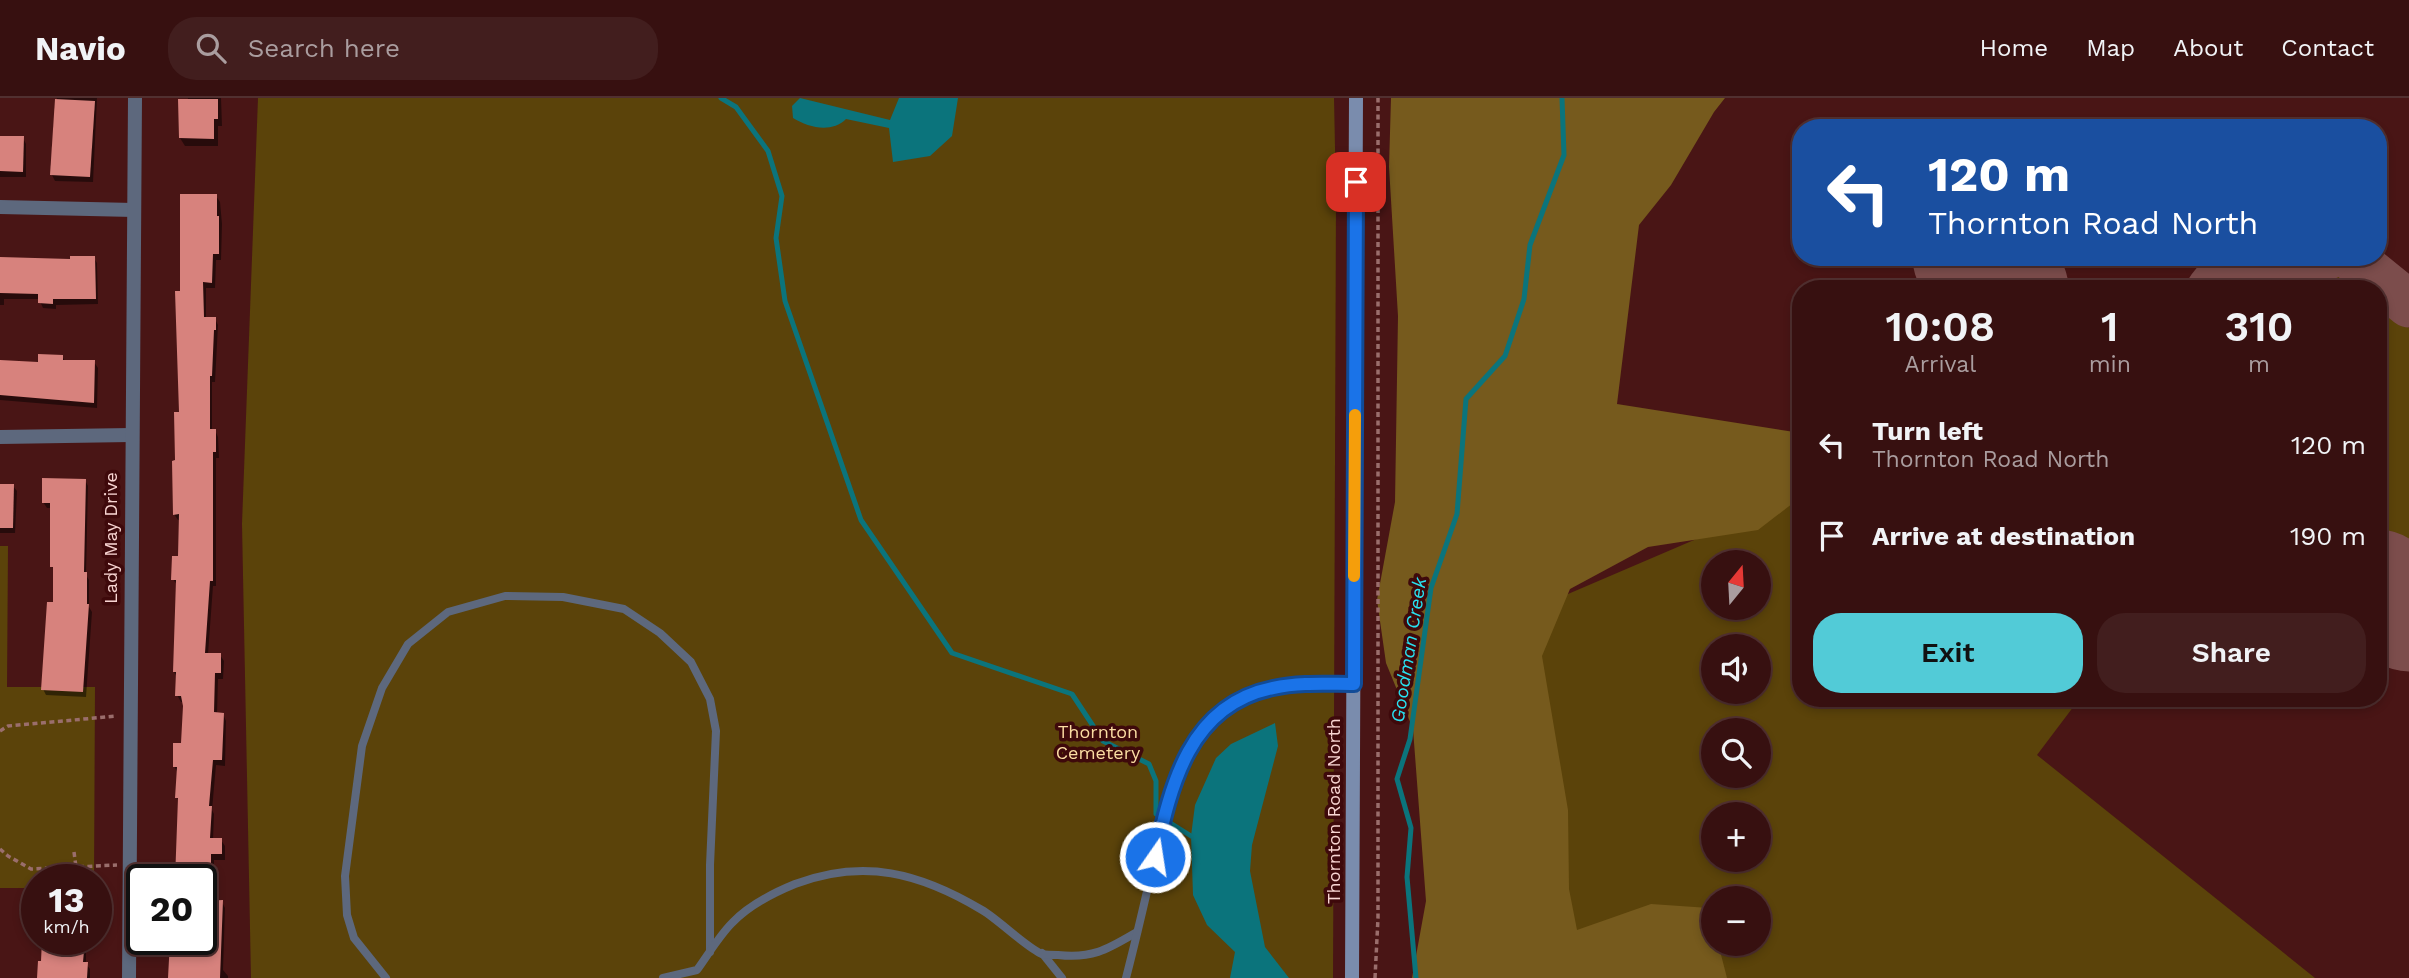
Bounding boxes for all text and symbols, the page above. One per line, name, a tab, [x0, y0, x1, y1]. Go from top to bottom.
search box	[168, 17, 658, 80]
text: Navio	[35, 29, 126, 68]
icon: search	[192, 29, 230, 67]
text: Search here	[248, 33, 400, 63]
text: Home	[1980, 34, 2048, 62]
text: Map	[2086, 34, 2135, 62]
text: About	[2173, 34, 2243, 62]
text: Contact	[2281, 34, 2374, 62]
text: 120 m	[1928, 145, 2070, 203]
icon: left	[1813, 147, 1904, 238]
pin	[1326, 152, 1386, 212]
icon: arrive	[1337, 163, 1375, 201]
text: Thornton Road North	[1928, 204, 2258, 242]
text: 10:08	[1886, 302, 1995, 351]
text: 1	[2101, 302, 2119, 351]
text: 310	[2225, 302, 2293, 351]
text: Arrival	[1904, 351, 1976, 378]
text: min	[2089, 351, 2131, 378]
text: m	[2248, 351, 2270, 378]
text: Turn left	[1872, 416, 1983, 446]
icon: left	[1813, 426, 1851, 464]
text: 120 m	[2291, 430, 2366, 460]
text: Thornton Road North	[1872, 446, 2110, 473]
street label: Lady May Drive	[100, 472, 121, 604]
icon: arrive	[1813, 517, 1851, 555]
text: Arrive at destination	[1872, 521, 2135, 551]
text: 190 m	[2290, 521, 2366, 551]
north arrow	[1701, 550, 1771, 620]
map controls	[1701, 550, 1771, 956]
water label: Goodman Creek	[1386, 575, 1431, 724]
button: Exit	[1813, 613, 2083, 693]
button: Share	[2097, 613, 2366, 693]
button: sound	[1701, 634, 1771, 704]
street label: Thornton Road North	[1323, 718, 1344, 904]
button: search	[1701, 718, 1771, 788]
park label: Thornton Cemetery	[1056, 721, 1141, 763]
button: +	[1701, 802, 1771, 872]
position arrow	[1118, 820, 1192, 894]
speed limit sign: 20	[126, 864, 217, 955]
text: 13	[49, 879, 84, 921]
button: −	[1701, 886, 1771, 956]
text: km/h	[43, 916, 90, 937]

